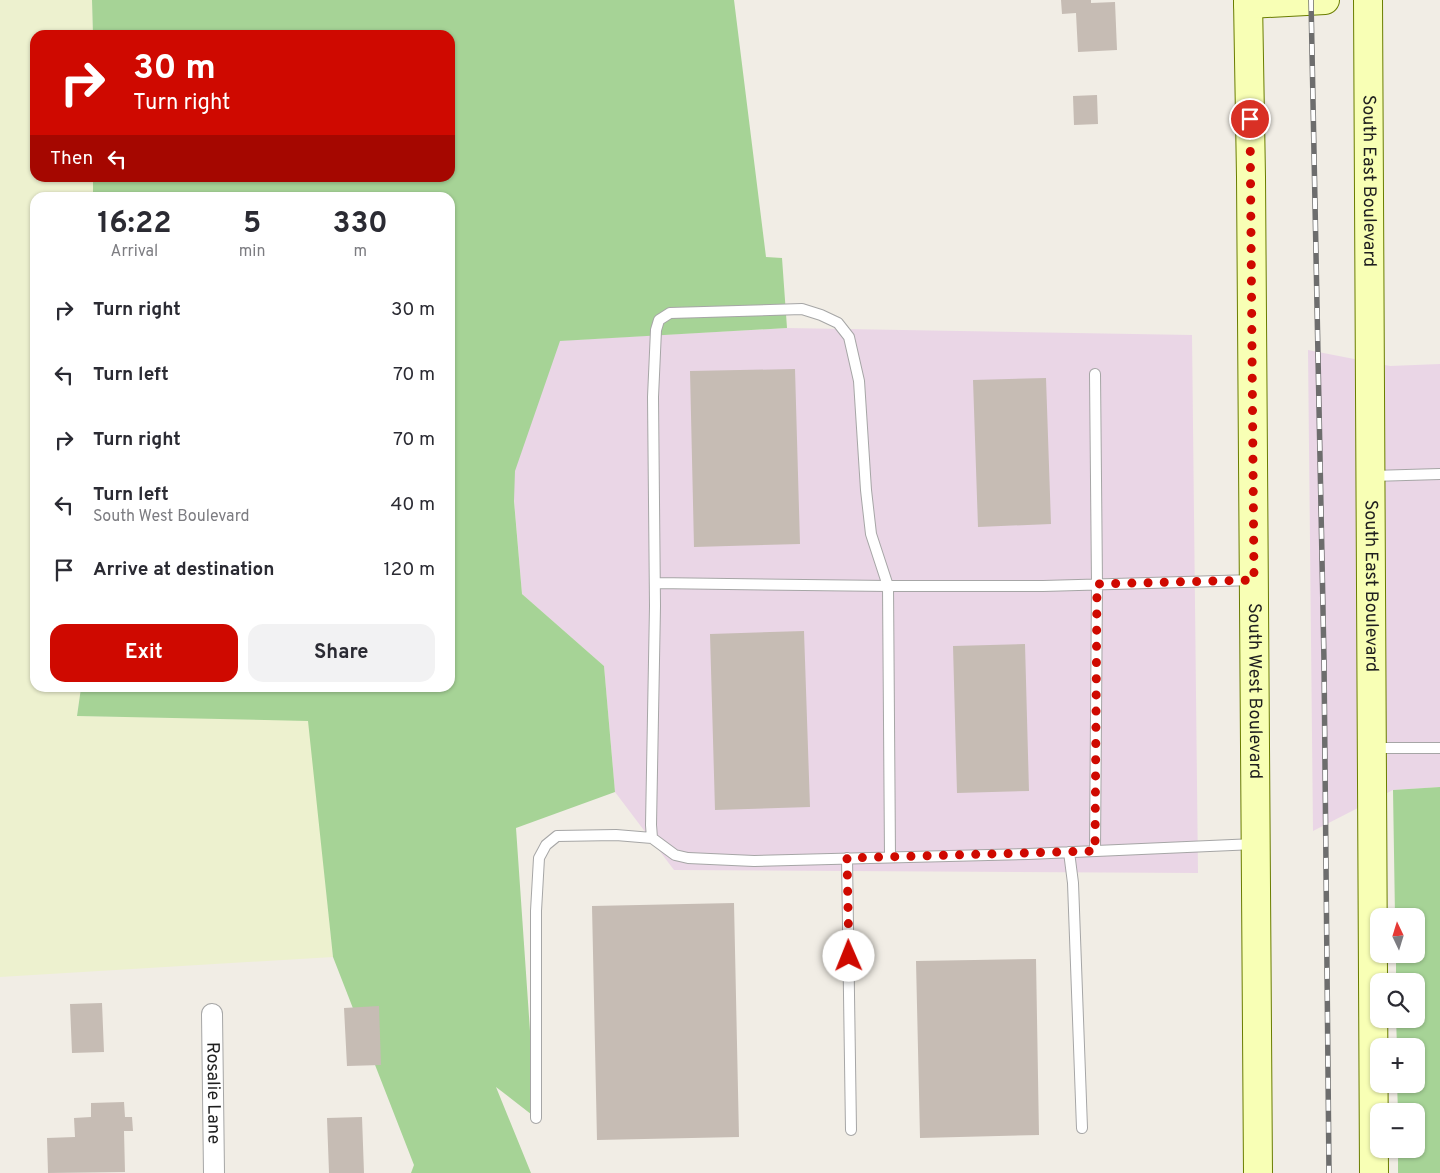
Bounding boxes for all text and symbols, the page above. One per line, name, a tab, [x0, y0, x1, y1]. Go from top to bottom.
text: 30 m	[133, 47, 216, 91]
icon: right	[50, 50, 115, 115]
text: Turn right	[133, 90, 230, 117]
street label: South East Boulevard	[1357, 95, 1381, 267]
pin	[1229, 98, 1271, 140]
icon: arrive	[1236, 105, 1264, 133]
icon: left	[103, 145, 131, 173]
text: Then	[50, 147, 93, 171]
text: 16:22	[97, 206, 172, 243]
text: 5	[243, 206, 261, 243]
text: 330	[333, 206, 388, 243]
text: Arrival	[111, 242, 158, 262]
text: min	[239, 242, 265, 262]
text: m	[353, 242, 367, 262]
icon: right	[50, 296, 78, 324]
text: Turn right	[93, 298, 181, 322]
text: 30 m	[391, 298, 435, 322]
icon: left	[50, 361, 78, 389]
text: Turn left	[93, 363, 169, 387]
text: 70 m	[393, 363, 435, 387]
icon: right	[50, 426, 78, 454]
text: Turn right	[93, 428, 181, 452]
text: 70 m	[393, 428, 435, 452]
text: Turn left	[93, 483, 169, 507]
icon: left	[50, 491, 78, 519]
text: 40 m	[390, 493, 435, 517]
street label: South East Boulevard	[1359, 500, 1383, 672]
text: South West Boulevard	[93, 507, 250, 527]
icon: arrive	[50, 556, 78, 584]
text: Arrive at destination	[93, 558, 274, 582]
text: 120 m	[384, 558, 435, 582]
street label: South West Boulevard	[1242, 603, 1267, 779]
button: Exit	[50, 624, 238, 682]
button: Share	[248, 624, 435, 682]
north arrow	[1370, 908, 1425, 962]
map controls	[1370, 908, 1425, 1158]
position arrow	[822, 929, 874, 981]
button: search	[1370, 973, 1425, 1028]
button: +	[1370, 1038, 1425, 1093]
street label: Rosalie Lane	[201, 1042, 225, 1144]
button: −	[1370, 1103, 1425, 1158]

